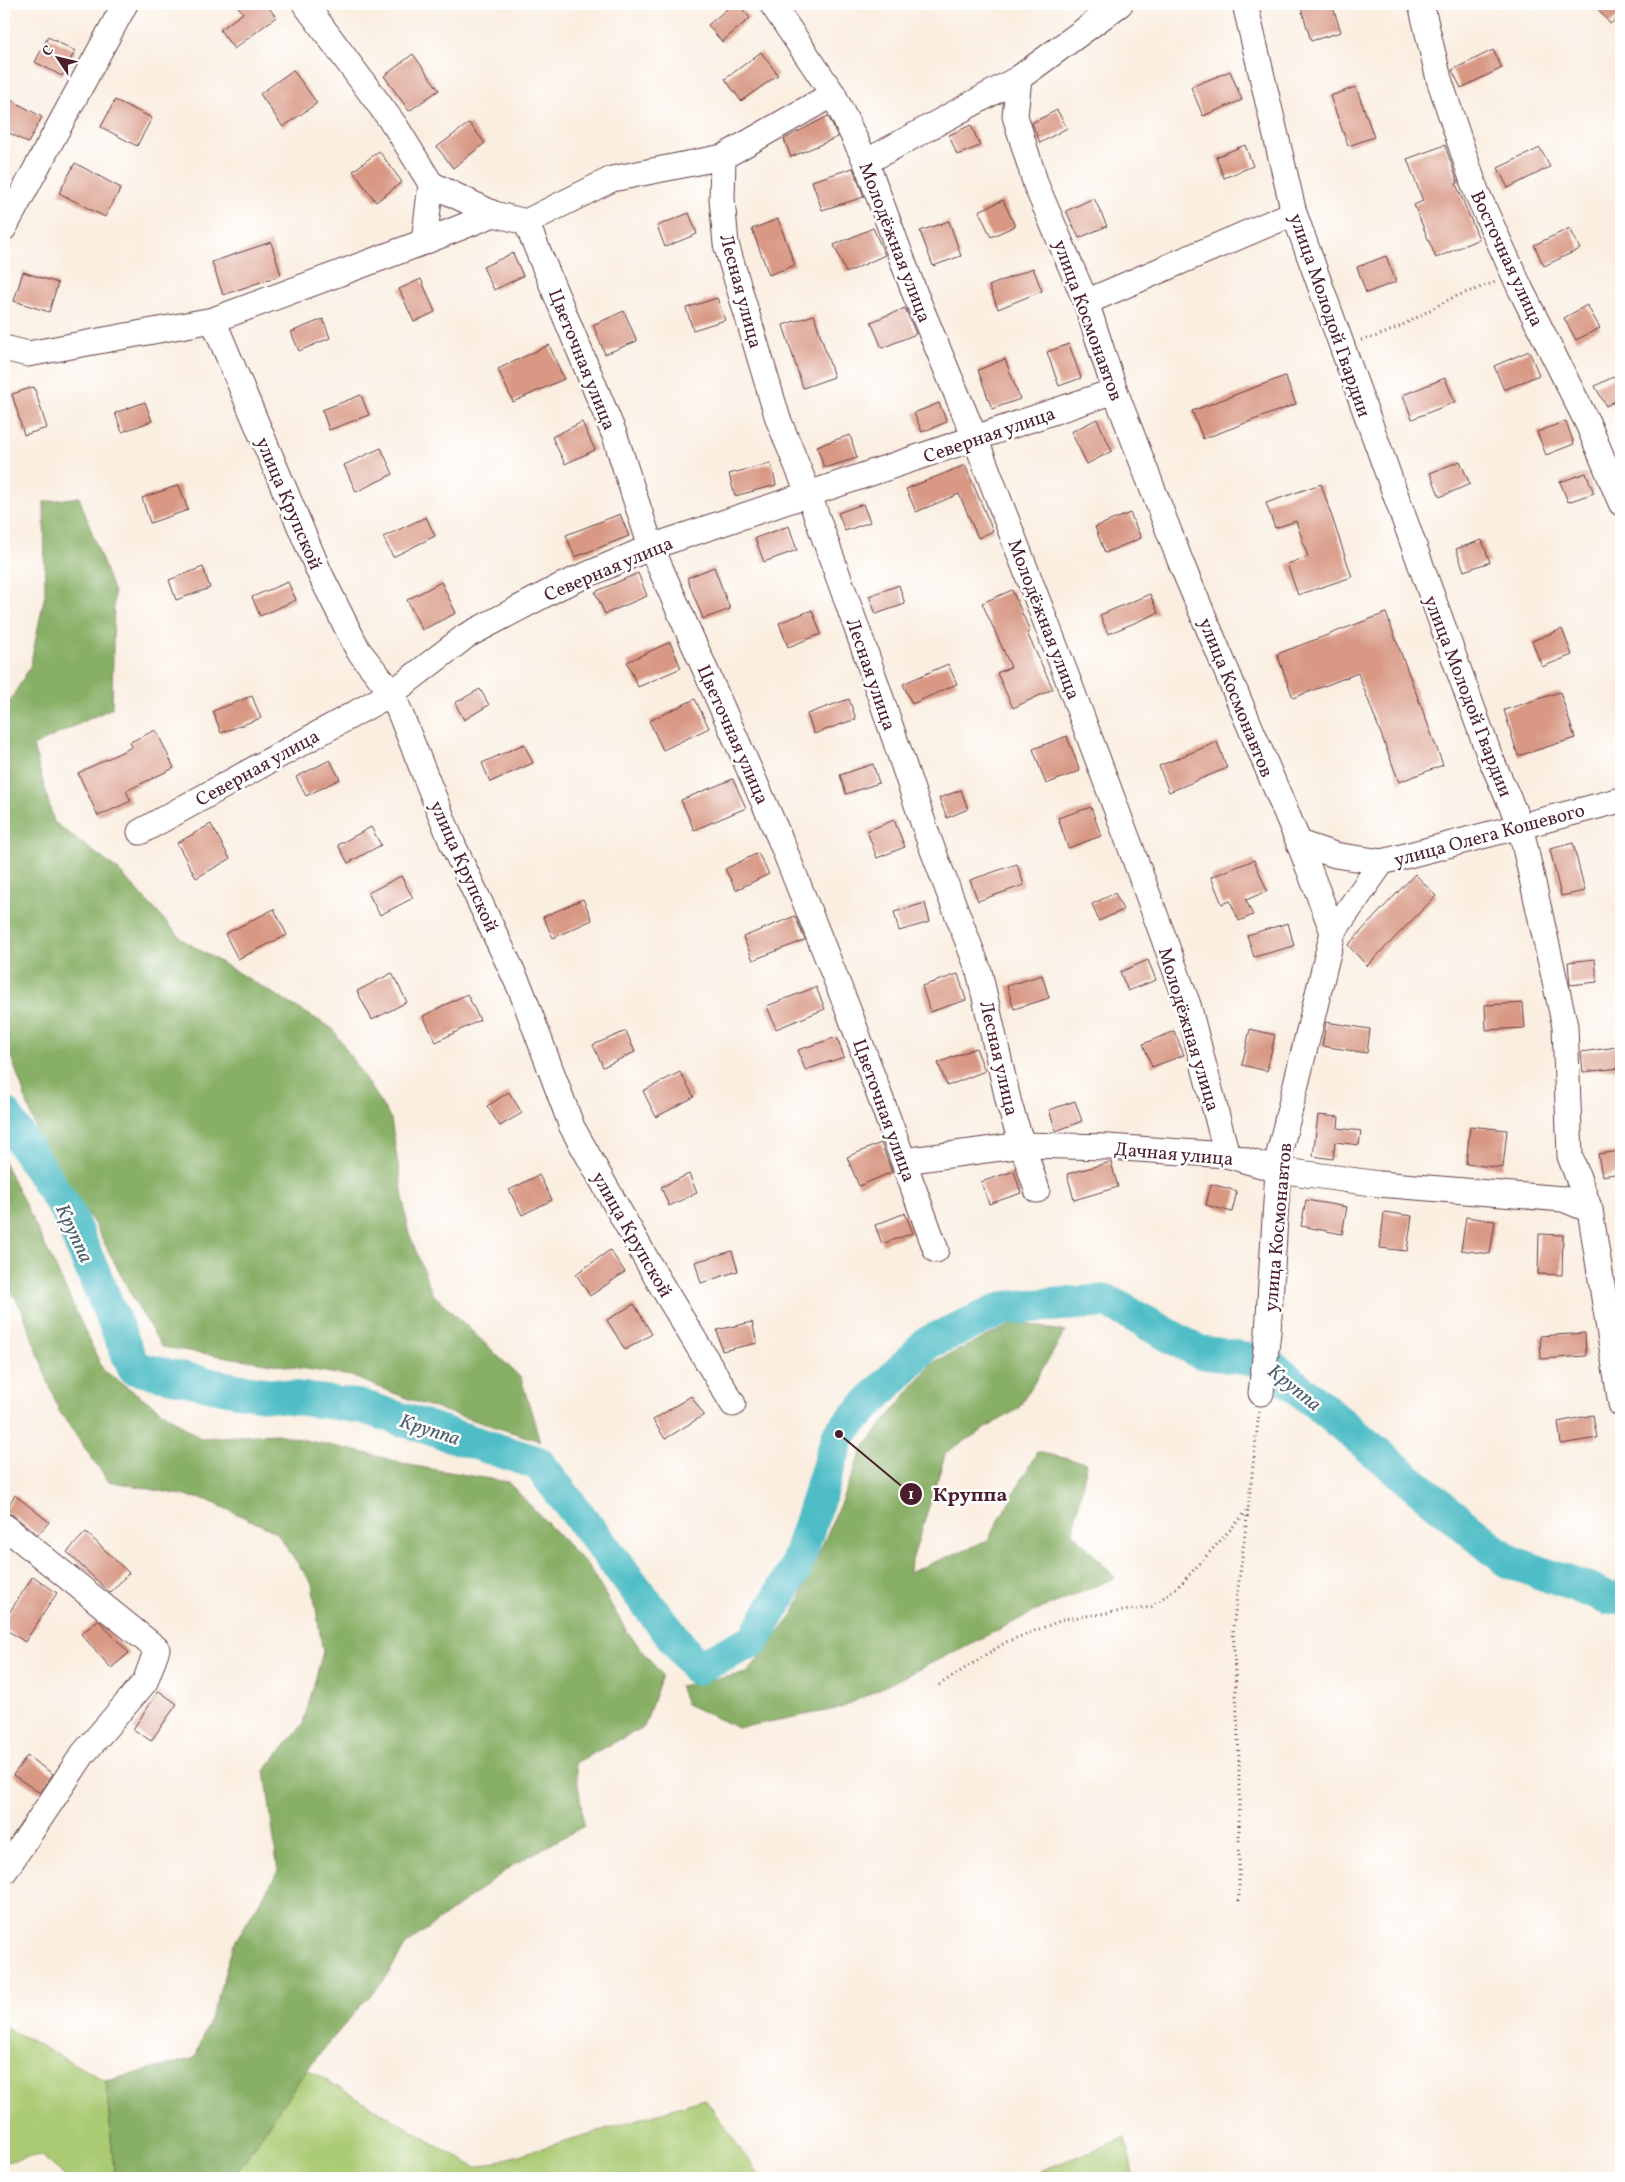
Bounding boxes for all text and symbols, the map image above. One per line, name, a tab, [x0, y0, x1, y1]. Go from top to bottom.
north arrow	[32, 32, 82, 82]
text: С	[38, 42, 59, 61]
street label: Молодёжная улица	[852, 159, 937, 327]
street label: Восточная улица	[1463, 187, 1549, 331]
street label: улица Молодой Гвардии	[1282, 210, 1376, 421]
street label: Лесная улица	[712, 231, 768, 352]
street label: улица Космонавтов	[1046, 236, 1128, 405]
street label: Цветочная улица	[541, 285, 621, 434]
street label: Северная улица	[920, 401, 1059, 471]
street label: улица Крупской	[249, 434, 328, 574]
street label: Северная улица	[540, 531, 677, 609]
street label: Молодёжная улица	[1001, 536, 1086, 704]
street label: улица Молодой Гвардии	[1417, 592, 1518, 801]
street label: улица Космонавтов	[1191, 614, 1279, 781]
street label: Лесная улица	[839, 615, 902, 734]
street label: Цветочная улица	[690, 661, 775, 809]
street label: Северная улица	[191, 724, 325, 814]
street label: улица Крупской	[422, 797, 504, 937]
street label: улица Олега Кошевого	[1391, 798, 1588, 874]
street label: Молодёжная улица	[1151, 945, 1225, 1115]
street label: Лесная улица	[972, 998, 1024, 1119]
street label: Цветочная улица	[845, 1036, 921, 1186]
street label: Дачная улица	[1113, 1137, 1235, 1173]
street label: улица Космонавтов	[1259, 1141, 1299, 1313]
street label: улица Крупской	[585, 1167, 678, 1303]
water label: Круппа	[47, 1200, 99, 1268]
water label: Круппа	[1261, 1358, 1327, 1419]
water label: Круппа	[396, 1408, 463, 1454]
callout: Круппа	[898, 1477, 1018, 1512]
text: Круппа	[933, 1482, 1007, 1510]
text: 1	[908, 1485, 914, 1506]

